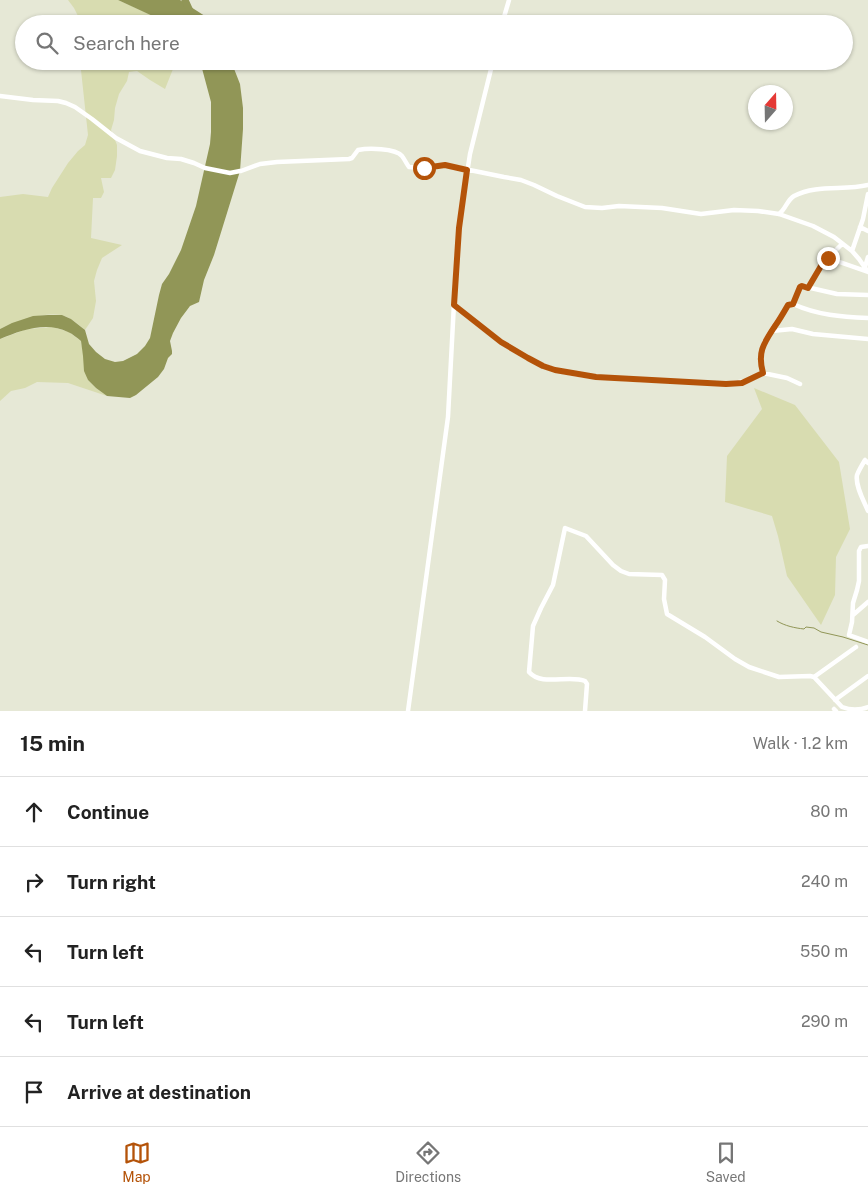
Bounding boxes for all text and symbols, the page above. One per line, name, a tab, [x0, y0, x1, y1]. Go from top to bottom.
search box	[15, 15, 853, 70]
icon: search	[33, 29, 61, 57]
text: Search here	[73, 32, 180, 54]
north arrow	[748, 85, 793, 130]
route start	[413, 157, 436, 180]
route end	[817, 247, 840, 270]
text: 15 min	[20, 731, 85, 756]
text: Walk · 1.2 km	[753, 734, 848, 753]
icon: ahead	[20, 798, 48, 826]
text: Continue	[67, 801, 149, 823]
text: 80 m	[810, 802, 848, 821]
icon: right	[20, 868, 48, 896]
text: Turn right	[67, 871, 156, 893]
text: 240 m	[801, 872, 848, 891]
icon: left	[20, 938, 48, 966]
text: Turn left	[67, 941, 144, 963]
text: 550 m	[800, 942, 848, 961]
icon: left	[20, 1008, 48, 1036]
text: Turn left	[67, 1011, 144, 1033]
text: 290 m	[801, 1012, 848, 1031]
icon: arrive	[20, 1078, 48, 1106]
text: Arrive at destination	[67, 1081, 251, 1103]
tab: Map	[122, 1139, 151, 1185]
tab: Directions	[395, 1139, 461, 1185]
tab: Saved	[706, 1139, 746, 1185]

